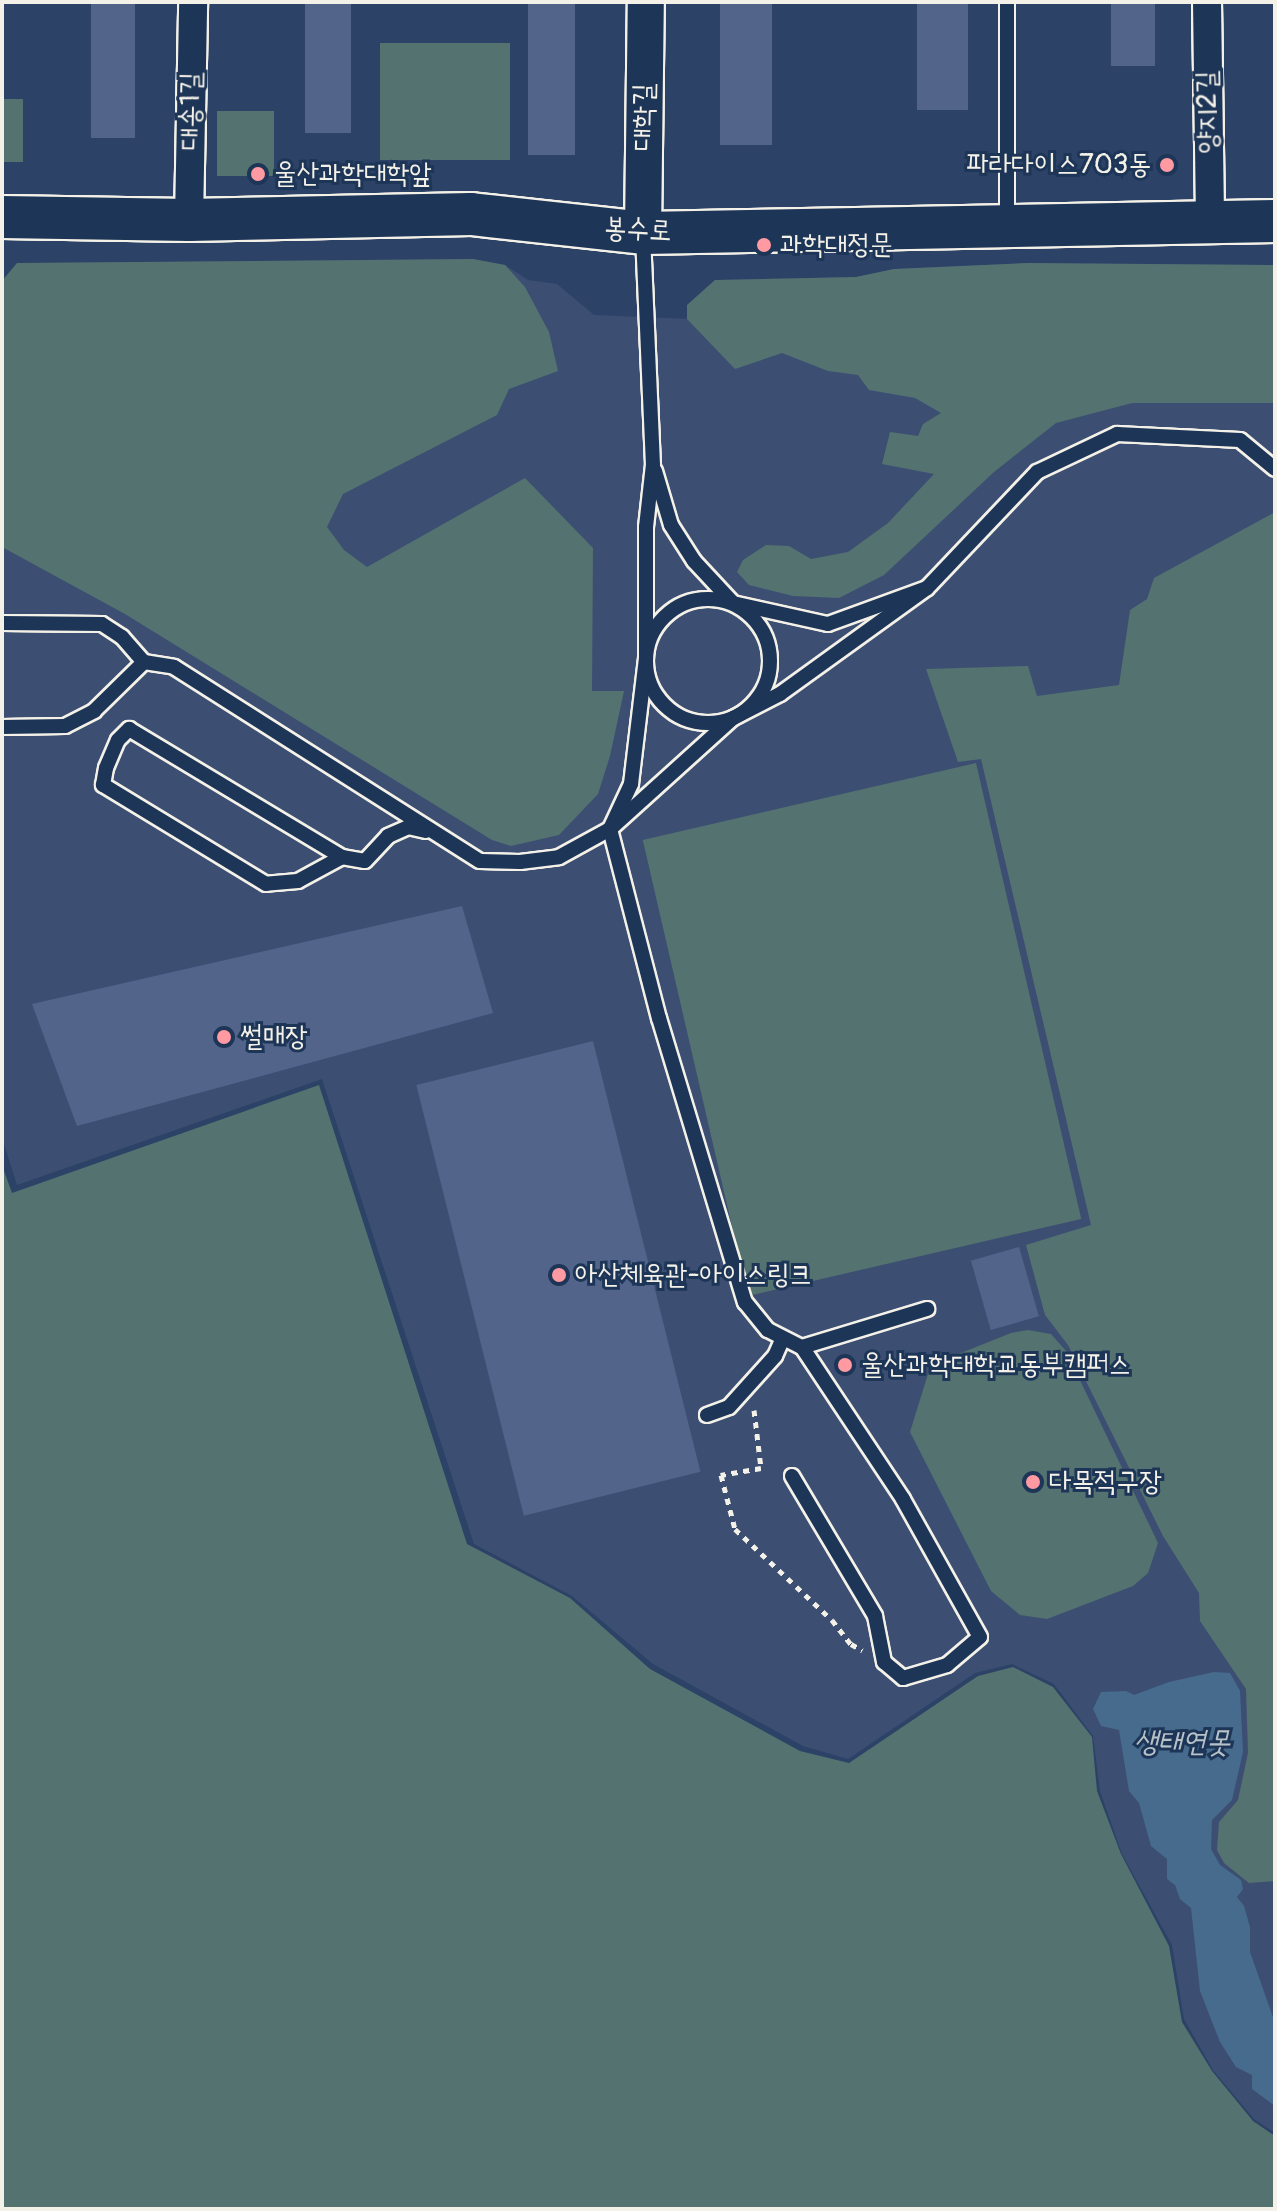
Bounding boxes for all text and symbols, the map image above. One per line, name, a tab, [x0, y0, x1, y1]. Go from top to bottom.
street label: 양지2길	[1190, 70, 1226, 154]
street label: 대송1길	[174, 71, 208, 151]
street label: 대학길	[627, 83, 661, 151]
place label: 파라다이스703동	[966, 148, 1151, 182]
marker: 파라다이스703동	[1158, 156, 1176, 174]
place label: 울산과학대학앞	[274, 157, 432, 191]
marker: 울산과학대학앞	[249, 165, 267, 183]
street label: 봉수로	[603, 211, 673, 249]
place label: 과학대정문	[780, 228, 893, 262]
marker: 과학대정문	[755, 236, 773, 254]
place label: 썰매장	[240, 1020, 308, 1054]
marker: 썰매장	[215, 1028, 233, 1046]
place label: 아산체육관-아이스링크	[575, 1258, 812, 1292]
marker: 아산체육관-아이스링크	[550, 1266, 568, 1284]
place label: 울산과학대학교동부캠퍼스	[861, 1348, 1131, 1382]
marker: 울산과학대학교동부캠퍼스	[836, 1356, 854, 1374]
place label: 다목적구장	[1049, 1465, 1162, 1499]
marker: 다목적구장	[1024, 1473, 1042, 1491]
water label: 생태연못	[1134, 1724, 1230, 1760]

